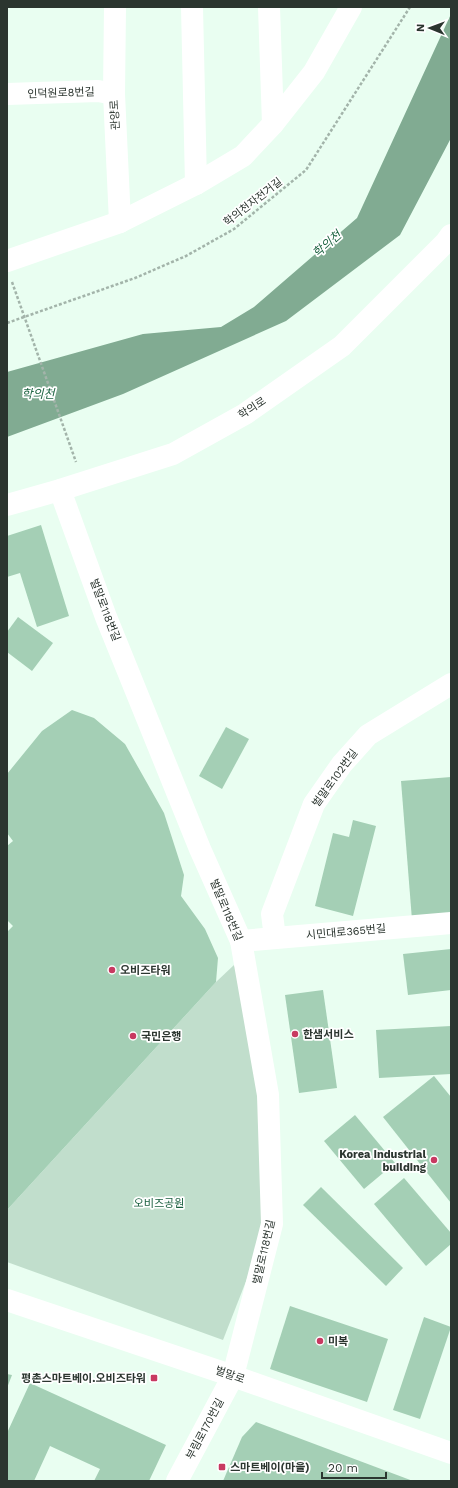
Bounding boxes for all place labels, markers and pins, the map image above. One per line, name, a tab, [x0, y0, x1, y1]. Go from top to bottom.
place label: 오비즈타워	[120, 964, 171, 977]
marker: 오비즈타워	[107, 965, 117, 975]
place label: 한샘서비스	[303, 1028, 354, 1041]
marker: 한샘서비스	[290, 1029, 300, 1039]
place label: 국민은행	[141, 1030, 181, 1043]
marker: 국민은행	[128, 1031, 138, 1041]
place label: Korea Industrial building	[339, 1148, 427, 1174]
marker: Korea Industrial building	[429, 1155, 439, 1165]
place label: 미복	[328, 1335, 348, 1348]
marker: 미복	[315, 1336, 325, 1346]
place label: 평촌스마트베이.오비즈타워	[21, 1372, 146, 1385]
marker: 평촌스마트베이.오비즈타워	[149, 1373, 159, 1383]
place label: 스마트베이(마을)	[230, 1461, 309, 1474]
marker: 스마트베이(마을)	[217, 1462, 227, 1472]

